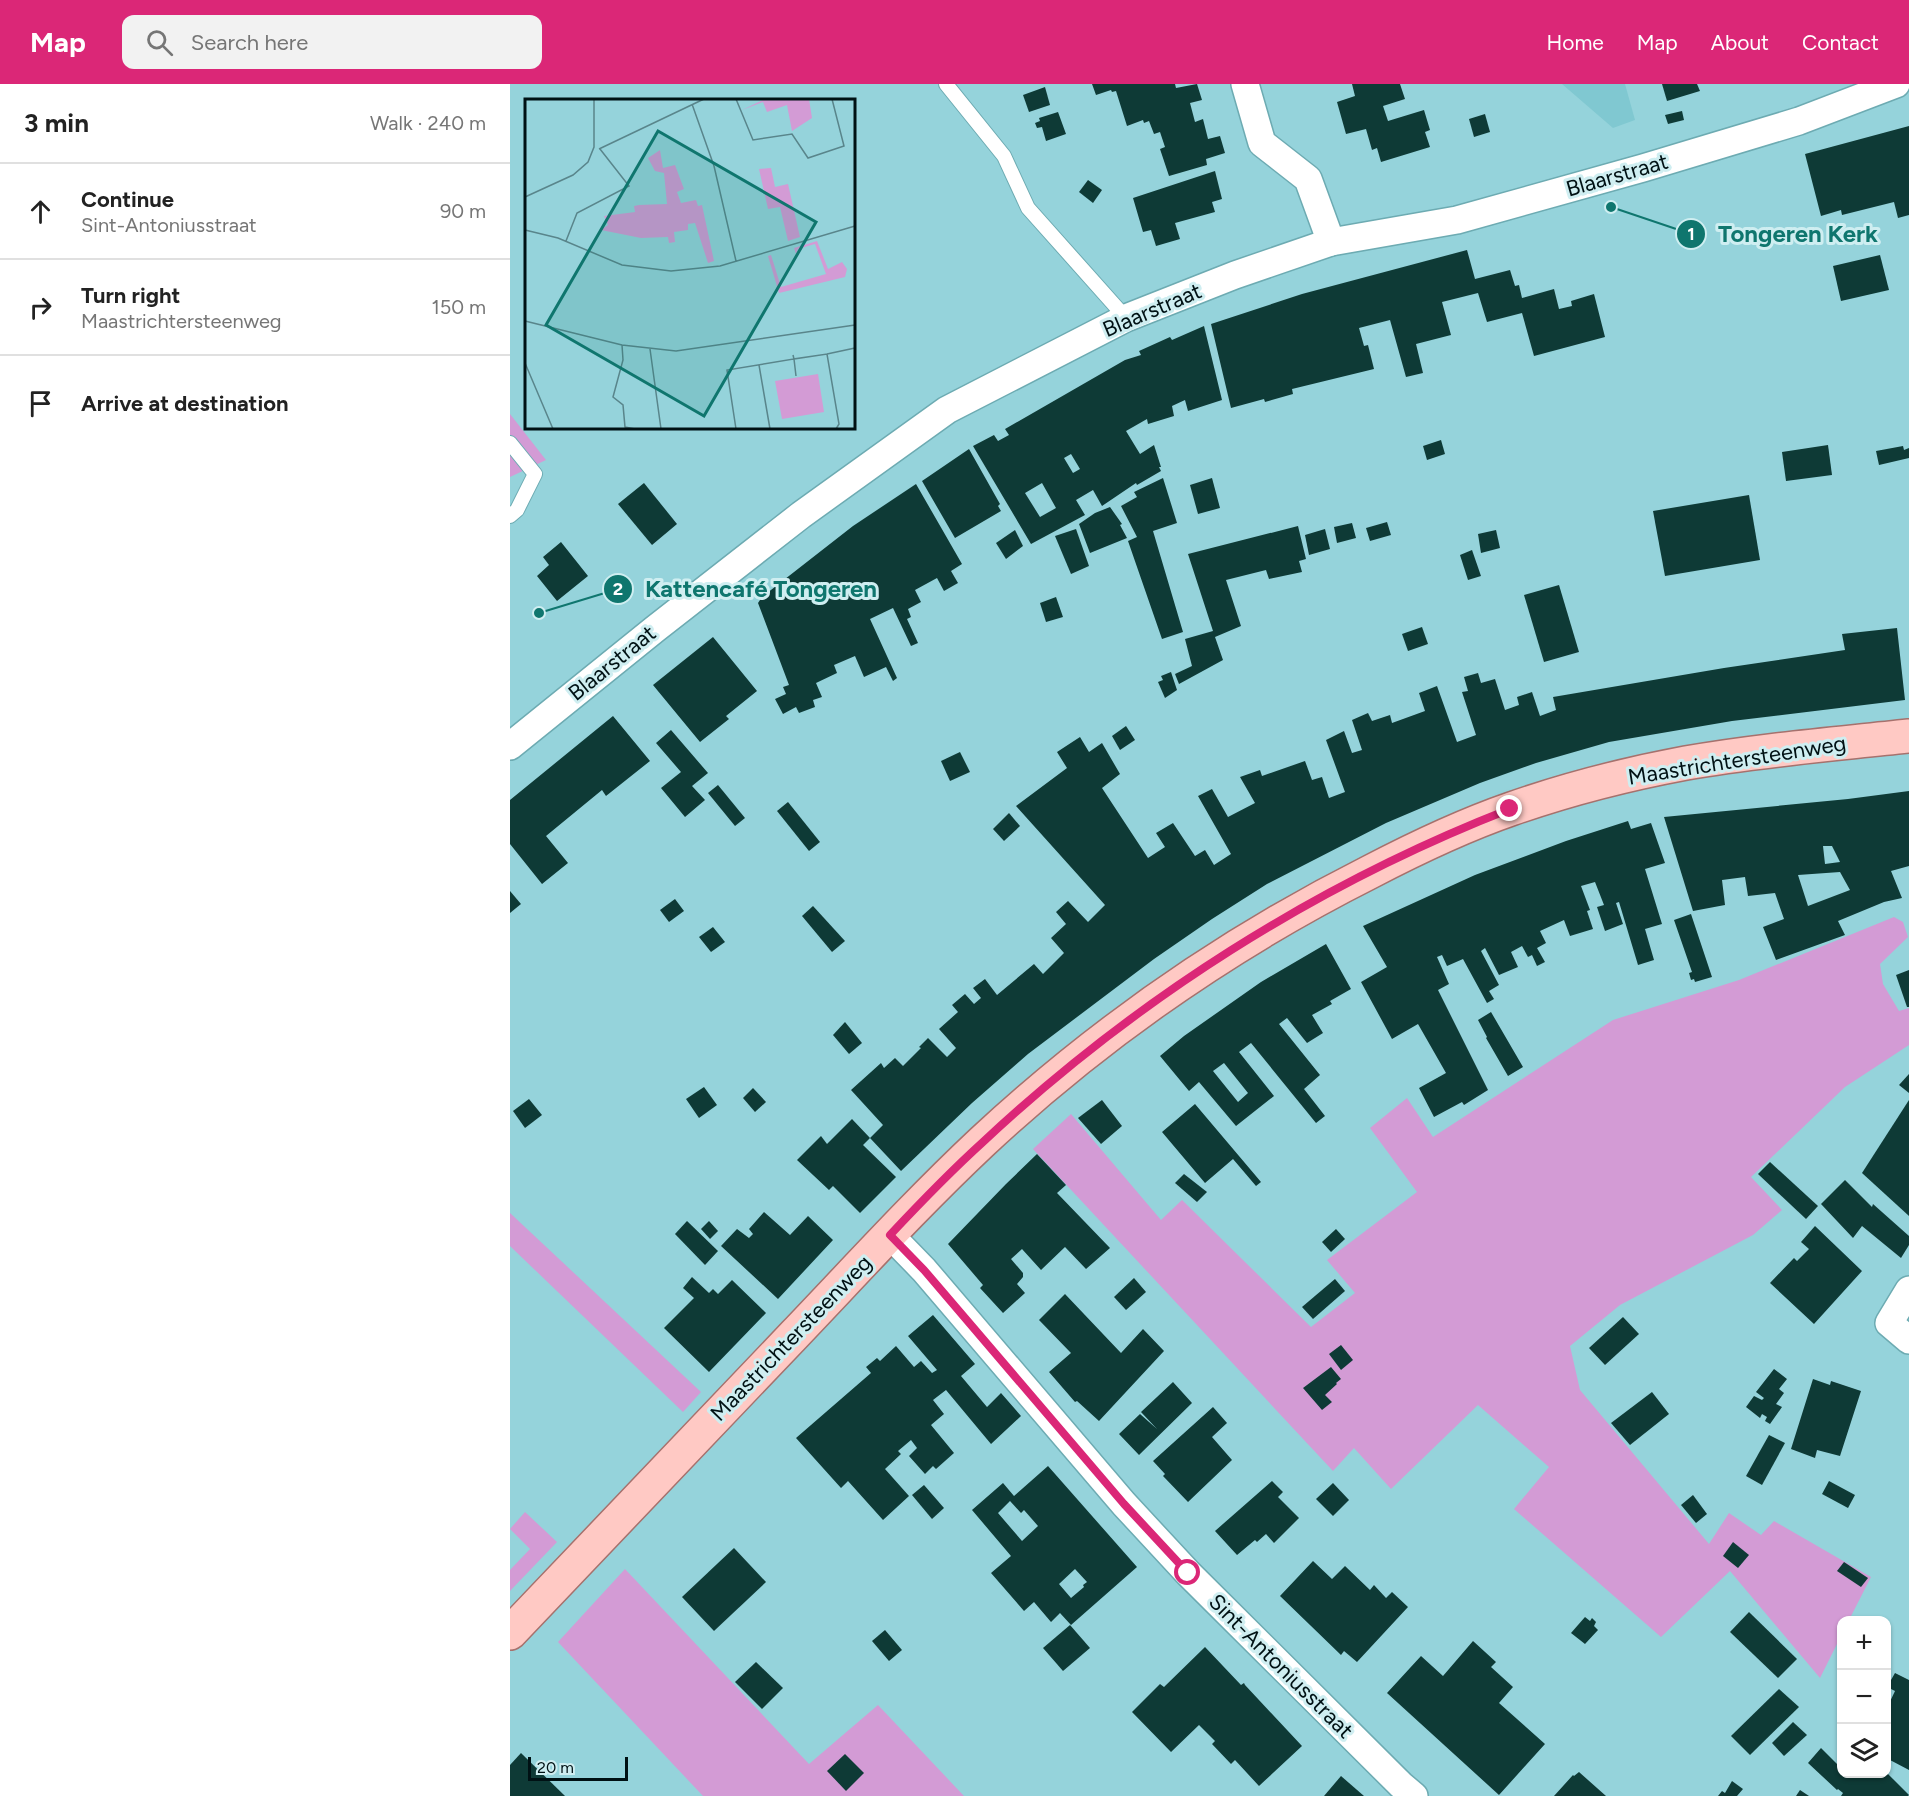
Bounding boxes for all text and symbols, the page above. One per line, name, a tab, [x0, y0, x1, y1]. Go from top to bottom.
search box	[122, 15, 542, 69]
text: Map	[30, 25, 86, 59]
icon: search	[143, 26, 176, 59]
text: Search here	[191, 29, 308, 56]
text: Home	[1547, 30, 1604, 55]
text: Map	[1637, 30, 1678, 55]
text: About	[1711, 30, 1769, 55]
text: Contact	[1802, 30, 1879, 55]
inset map	[525, 99, 855, 429]
text: 3 min	[24, 107, 89, 139]
text: Walk · 240 m	[370, 111, 486, 135]
street label: Blaarstraat	[1563, 148, 1671, 202]
text: Continue	[81, 186, 174, 213]
icon: ahead	[24, 195, 57, 228]
text: 90 m	[440, 199, 486, 223]
text: Sint-Antoniusstraat	[81, 213, 257, 237]
callout: Tongeren Kerk	[1676, 213, 1890, 255]
text: Tongeren Kerk	[1718, 219, 1878, 248]
text: 1	[1687, 223, 1695, 245]
street label: Blaarstraat	[1098, 277, 1206, 343]
text: Turn right	[81, 282, 180, 309]
icon: right	[24, 291, 57, 324]
text: 150 m	[431, 295, 486, 319]
text: Maastrichtersteenweg	[81, 309, 282, 333]
icon: arrive	[24, 387, 57, 420]
text: Arrive at destination	[81, 390, 289, 417]
callout: Kattencafé Tongeren	[603, 568, 889, 610]
text: Kattencafé Tongeren	[645, 574, 877, 603]
text: 2	[613, 578, 623, 600]
street label: Blaarstraat	[563, 619, 661, 707]
street label: Maastrichtersteenweg	[1626, 729, 1848, 791]
route end	[1496, 795, 1522, 821]
street label: Maastrichtersteenweg	[705, 1249, 877, 1427]
route start	[1174, 1559, 1200, 1585]
street label: Sint-Antoniusstraat	[1203, 1588, 1359, 1744]
map controls	[1837, 1616, 1891, 1778]
button: +	[1837, 1616, 1891, 1670]
button: −	[1837, 1670, 1891, 1724]
button: layers	[1837, 1724, 1891, 1778]
scale bar	[528, 1754, 628, 1782]
text: 20 m	[537, 1758, 574, 1777]

